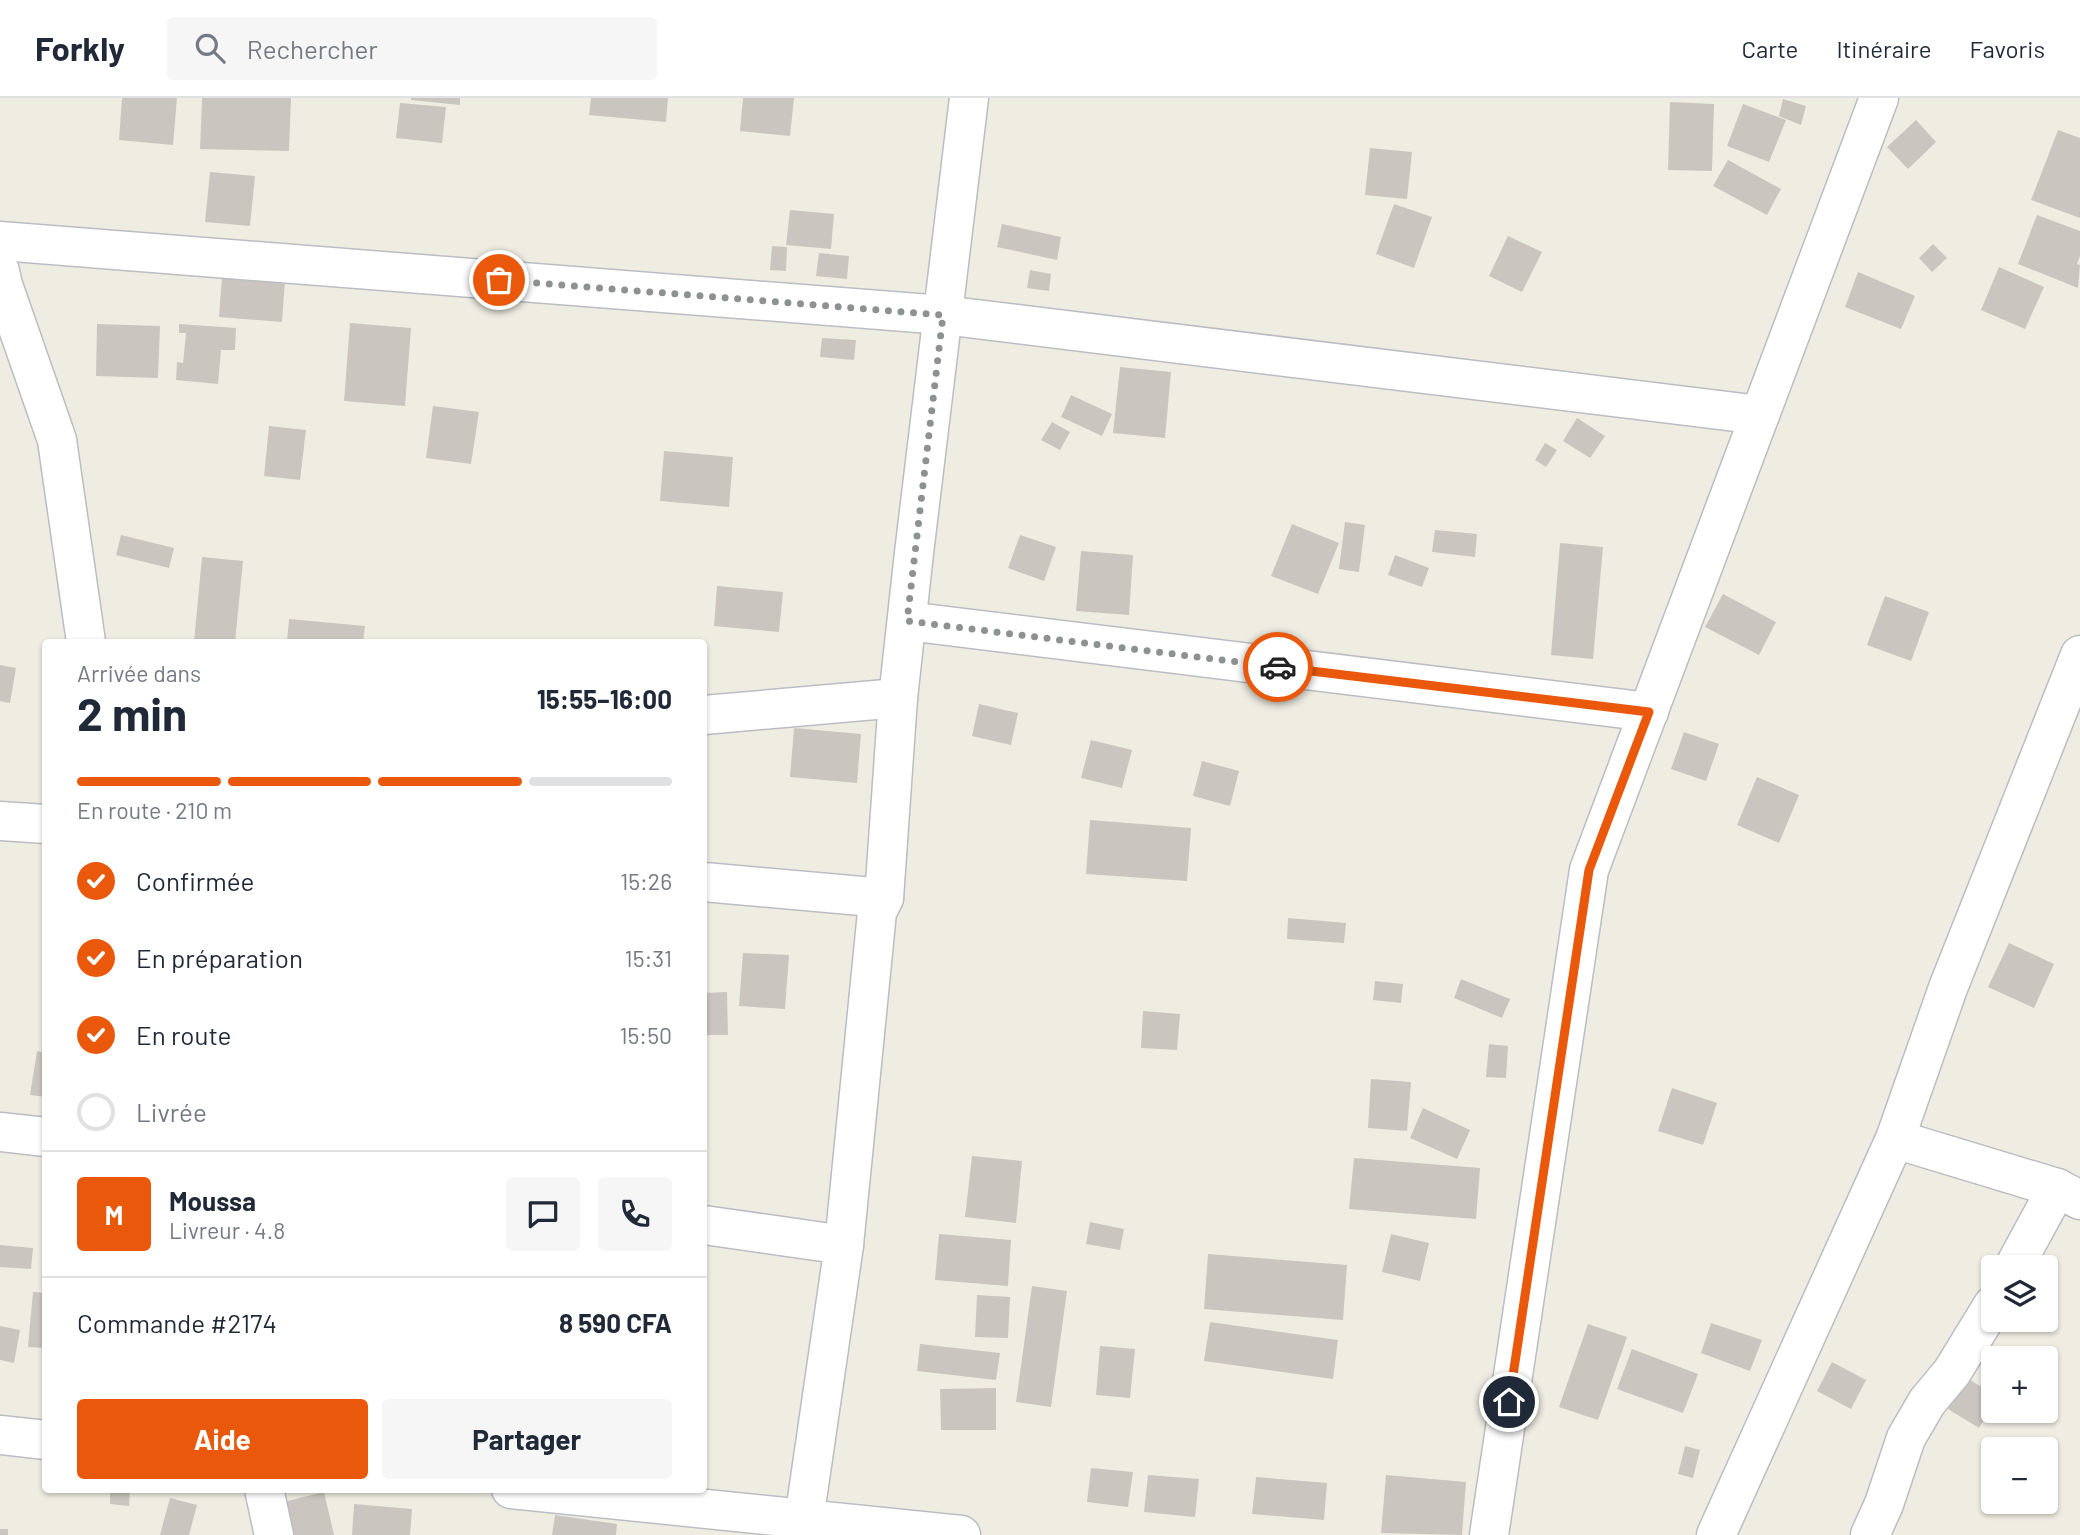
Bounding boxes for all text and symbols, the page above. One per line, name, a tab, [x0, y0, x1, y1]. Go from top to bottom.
search box	[167, 17, 657, 80]
text: Forkly	[35, 28, 125, 68]
icon: search	[191, 29, 229, 67]
text: Rechercher	[247, 33, 378, 64]
text: Carte	[1742, 34, 1798, 63]
text: Itinéraire	[1836, 34, 1932, 63]
text: Favoris	[1970, 34, 2045, 63]
pin	[469, 250, 529, 310]
icon: bag	[480, 261, 518, 299]
courier	[1243, 632, 1313, 702]
icon: car	[1259, 648, 1297, 686]
text: Arrivée dans	[77, 659, 201, 687]
text: 15:55–16:00	[537, 683, 672, 714]
text: 2 min	[77, 685, 187, 740]
text: En route · 210 m	[77, 796, 232, 824]
icon: check	[77, 862, 115, 900]
text: Confirmée	[136, 865, 254, 896]
text: 15:26	[620, 867, 672, 895]
icon: check	[77, 939, 115, 977]
text: En préparation	[136, 942, 303, 973]
text: 15:31	[625, 944, 672, 972]
icon: check	[77, 1016, 115, 1054]
text: En route	[136, 1019, 231, 1050]
text: 15:50	[620, 1021, 672, 1049]
text: Livrée	[136, 1096, 207, 1127]
button: chat	[506, 1177, 580, 1251]
button: phone	[598, 1177, 672, 1251]
text: Moussa	[169, 1185, 256, 1216]
text: M	[105, 1199, 123, 1230]
text: Livreur · 4.8	[169, 1216, 285, 1244]
map controls	[1981, 1255, 2058, 1514]
button: layers	[1981, 1255, 2058, 1332]
text: Commande #2174	[77, 1307, 277, 1338]
text: 8 590 CFA	[559, 1307, 672, 1338]
button: +	[1981, 1346, 2058, 1423]
pin	[1479, 1372, 1539, 1432]
icon: home	[1490, 1383, 1528, 1421]
button: Aide	[77, 1399, 368, 1479]
button: Partager	[382, 1399, 672, 1479]
button: −	[1981, 1437, 2058, 1514]

